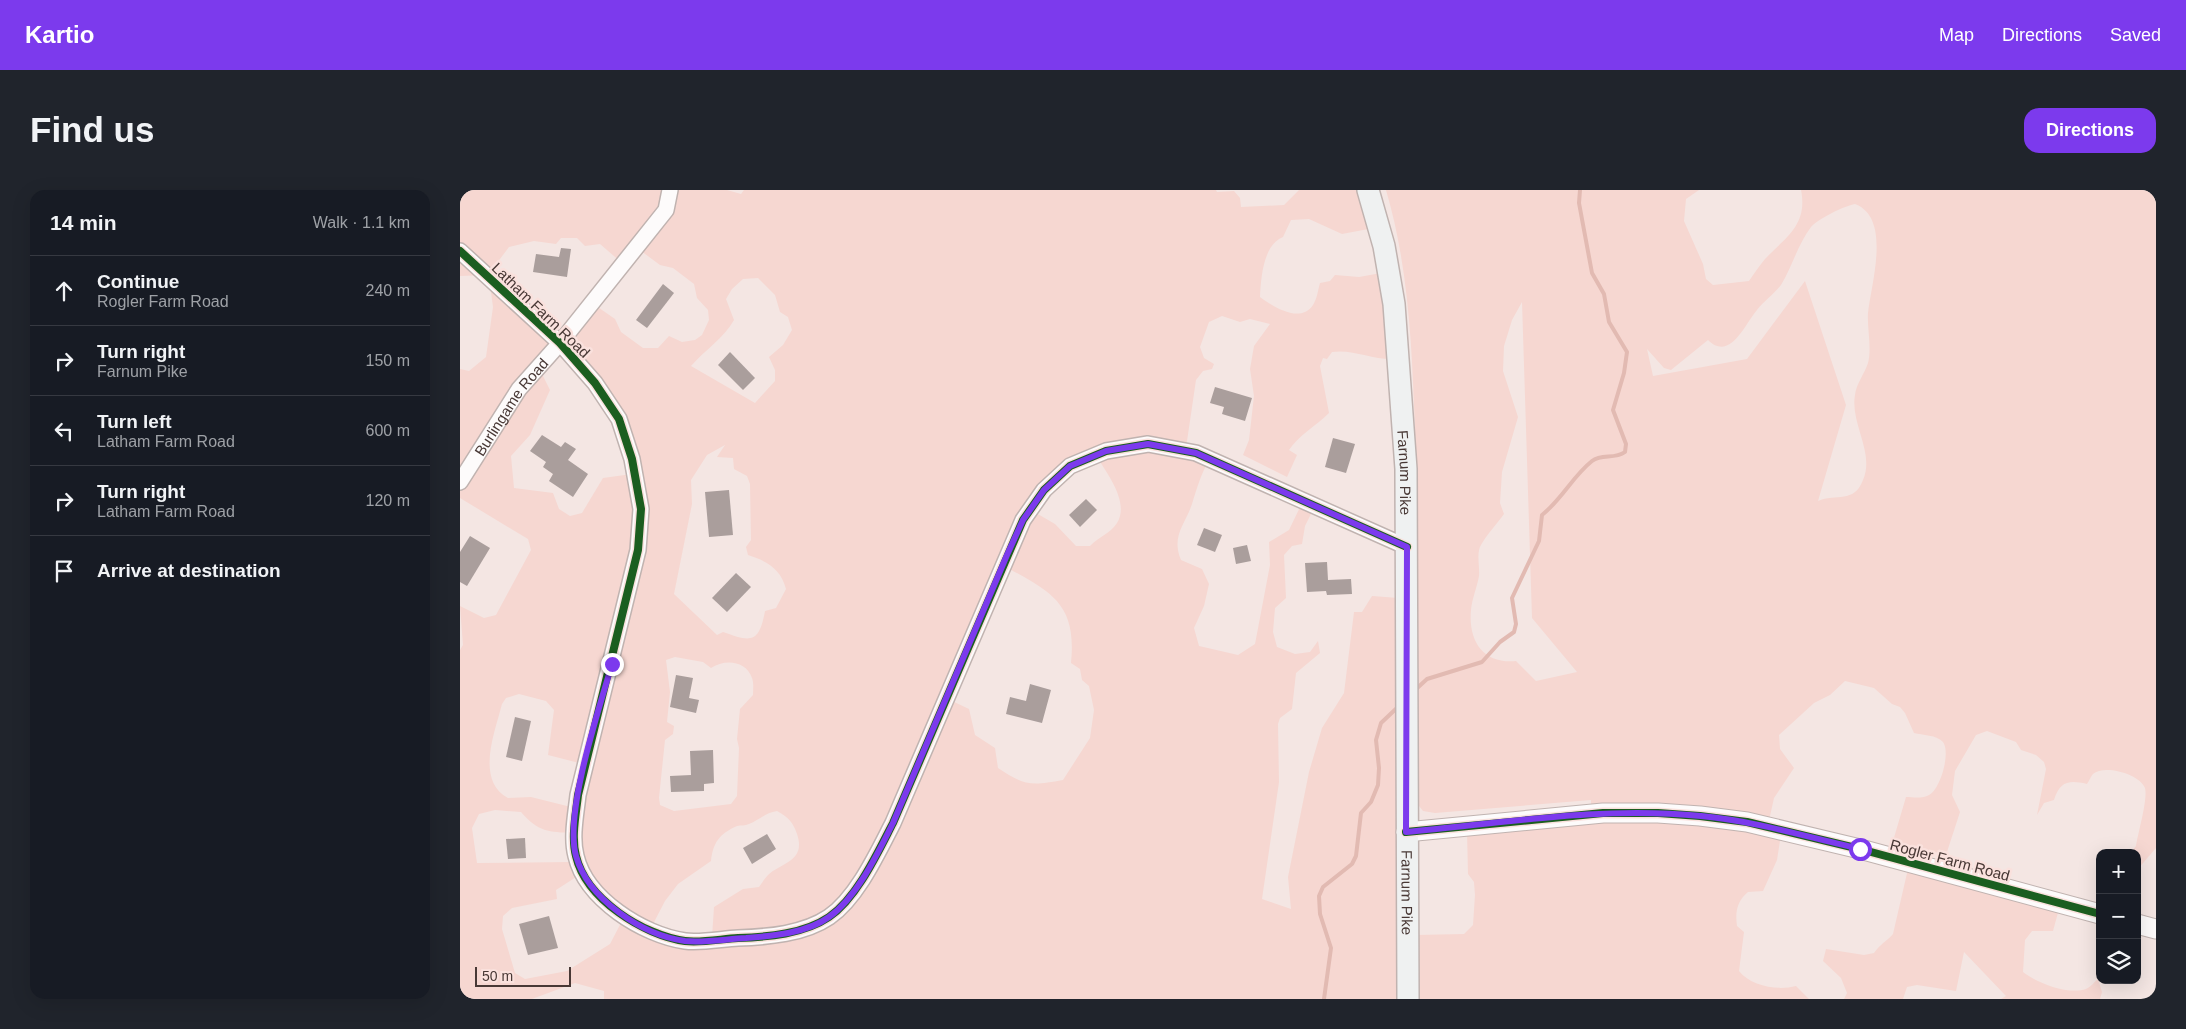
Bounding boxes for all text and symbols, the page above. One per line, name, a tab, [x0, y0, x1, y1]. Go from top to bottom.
text: Kartio	[25, 21, 94, 48]
text: Map	[1939, 25, 1974, 45]
text: Directions	[2002, 25, 2082, 45]
text: Saved	[2110, 25, 2161, 45]
button: Directions	[2024, 108, 2156, 153]
text: Find us	[30, 110, 154, 149]
text: 14 min	[50, 211, 117, 234]
text: Walk · 1.1 km	[313, 214, 410, 231]
street label: Latham Farm Road	[489, 259, 593, 361]
text: Continue	[97, 271, 179, 292]
icon: ahead	[50, 277, 78, 305]
text: 240 m	[366, 282, 410, 299]
text: Rogler Farm Road	[97, 293, 229, 310]
text: Turn right	[97, 341, 185, 362]
icon: right	[50, 347, 78, 375]
text: 150 m	[366, 352, 410, 369]
street label: Burlingame Road	[471, 354, 551, 459]
text: Farnum Pike	[97, 363, 188, 380]
text: Turn left	[97, 411, 172, 432]
icon: left	[50, 417, 78, 445]
text: 600 m	[366, 422, 410, 439]
street label: Farnum Pike	[1395, 429, 1415, 515]
text: Latham Farm Road	[97, 433, 235, 450]
text: Turn right	[97, 481, 185, 502]
icon: right	[50, 487, 78, 515]
text: 120 m	[366, 492, 410, 509]
text: Latham Farm Road	[97, 503, 235, 520]
icon: arrive	[50, 557, 78, 585]
text: Arrive at destination	[97, 560, 281, 581]
route end	[601, 653, 624, 676]
street label: Rogler Farm Road	[1888, 836, 2012, 884]
route start	[1849, 838, 1872, 861]
map controls	[2096, 849, 2141, 984]
button: +	[2096, 849, 2141, 894]
street label: Farnum Pike	[1399, 850, 1416, 935]
button: −	[2096, 894, 2141, 939]
button: layers	[2096, 939, 2141, 984]
scale bar	[475, 964, 571, 987]
text: 50 m	[482, 968, 513, 984]

